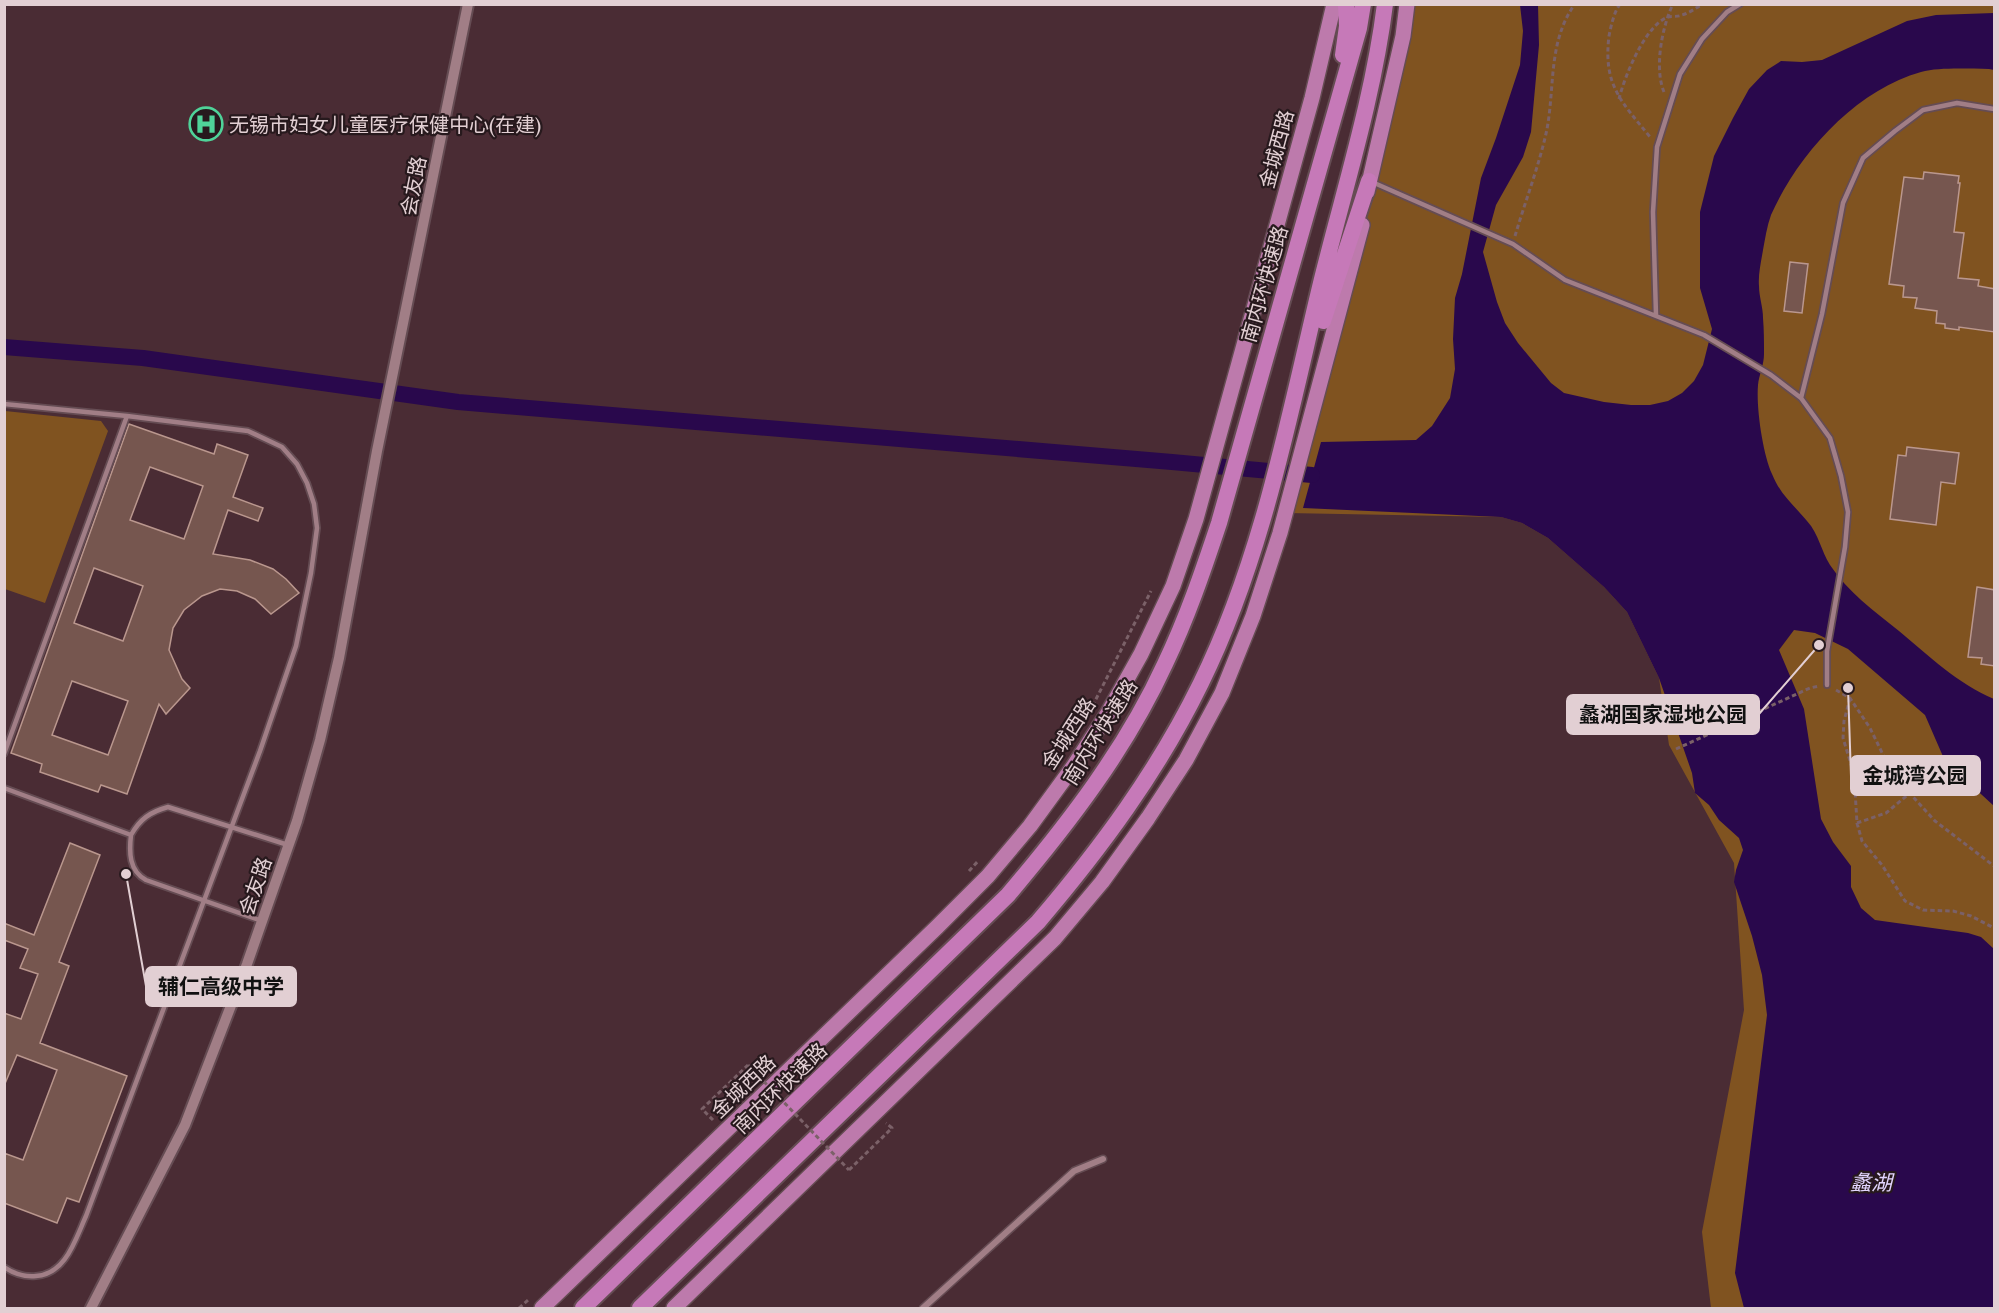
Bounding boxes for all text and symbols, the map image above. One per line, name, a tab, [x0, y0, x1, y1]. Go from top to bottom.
hospital icon: 无锡市妇女儿童医疗保健中心(在建)	[188, 106, 224, 142]
street label: 金城西路	[1254, 107, 1298, 191]
place label: 无锡市妇女儿童医疗保健中心(在建)	[229, 112, 541, 138]
street label: 会友路	[395, 154, 431, 218]
street label: 南内环快速路	[1235, 223, 1293, 345]
street label: 南内环快速路	[1058, 674, 1142, 790]
street label: 金城西路	[1036, 693, 1100, 773]
callout: 蠡湖国家湿地公园	[1567, 695, 1759, 734]
text: 蠡湖国家湿地公园	[1579, 701, 1747, 728]
callout: 金城湾公园	[1851, 756, 1980, 795]
text: 金城湾公园	[1863, 762, 1968, 789]
street label: 会友路	[233, 854, 277, 918]
callout: 辅仁高级中学	[146, 967, 296, 1006]
text: 辅仁高级中学	[158, 973, 284, 1000]
street label: 南内环快速路	[728, 1037, 832, 1139]
street label: 金城西路	[706, 1049, 780, 1123]
water label: 蠡湖	[1850, 1169, 1895, 1196]

